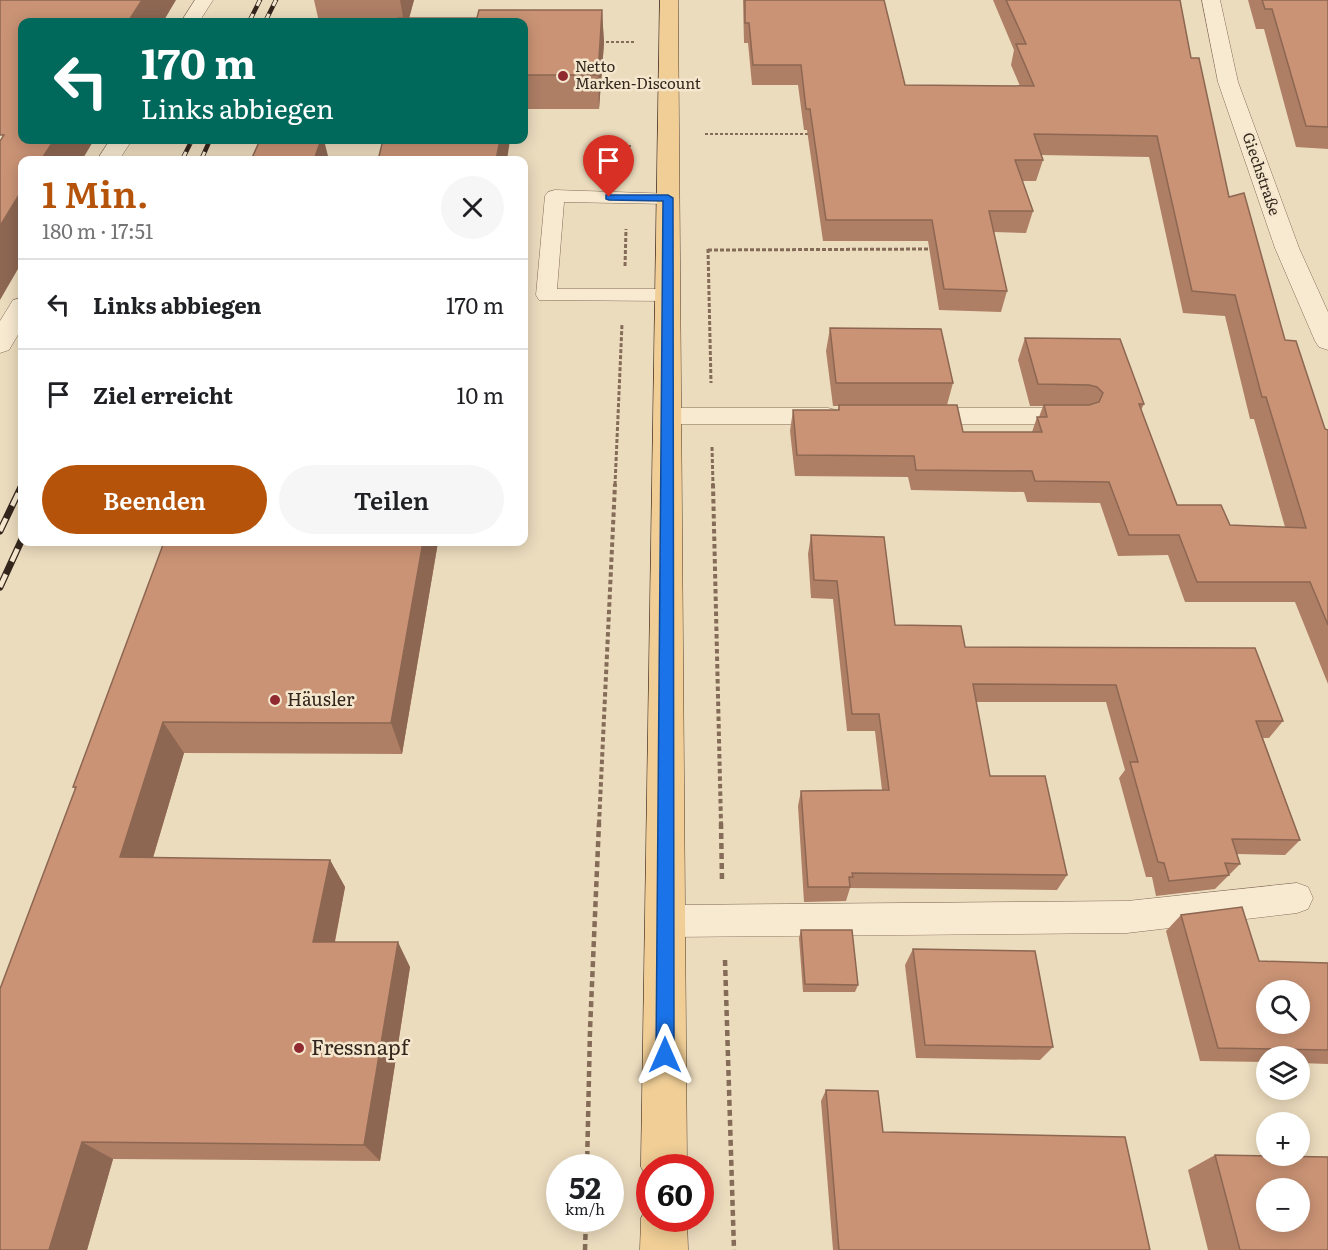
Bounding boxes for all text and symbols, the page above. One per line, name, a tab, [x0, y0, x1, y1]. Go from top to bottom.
text: 170 m	[141, 30, 256, 92]
icon: left	[42, 42, 120, 120]
place label: Netto Marken-Discount	[575, 54, 701, 94]
marker: Netto Marken-Discount	[556, 69, 570, 83]
text: Links abbiegen	[141, 87, 334, 127]
street label: Giechstraße	[1237, 129, 1287, 218]
pin	[583, 135, 634, 197]
icon: arrive	[592, 144, 625, 177]
text: 1 Min.	[42, 166, 149, 219]
button: close	[441, 176, 504, 239]
text: 180 m · 17:51	[42, 215, 153, 245]
icon: left	[42, 288, 75, 321]
text: Links abbiegen	[93, 288, 262, 321]
text: 170 m	[446, 288, 504, 321]
icon: arrive	[42, 378, 75, 411]
text: Ziel erreicht	[93, 378, 233, 411]
text: 10 m	[457, 378, 504, 411]
button: Beenden	[42, 465, 267, 534]
button: Teilen	[279, 465, 504, 534]
place label: Häusler	[287, 685, 355, 712]
marker: Häusler	[268, 693, 282, 707]
map controls	[1256, 980, 1310, 1232]
button: search	[1256, 980, 1310, 1034]
position arrow	[633, 1023, 697, 1087]
place label: Fressnapf	[311, 1030, 411, 1061]
marker: Fressnapf	[292, 1041, 306, 1055]
button: layers	[1256, 1046, 1310, 1100]
button: +	[1256, 1112, 1310, 1166]
speed limit sign: 60	[636, 1154, 714, 1232]
text: 52	[569, 1164, 601, 1208]
button: −	[1256, 1178, 1310, 1232]
text: km/h	[565, 1197, 605, 1220]

